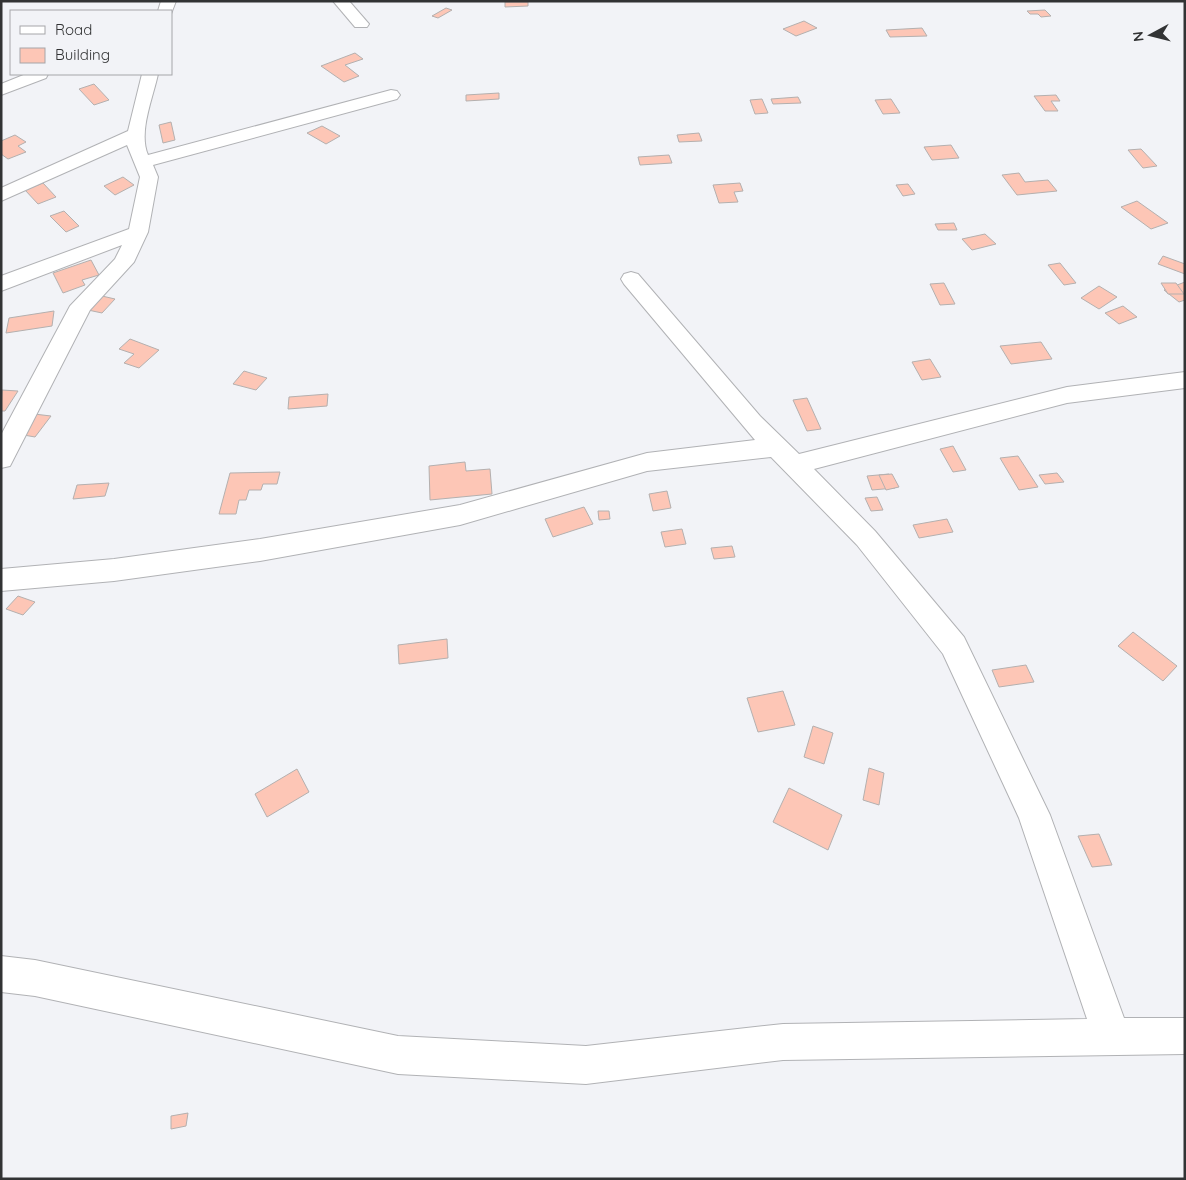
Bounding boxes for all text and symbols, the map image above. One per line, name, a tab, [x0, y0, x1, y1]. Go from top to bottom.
legend	[10, 10, 172, 75]
north arrow	[1126, 10, 1176, 60]
text: Road	[55, 20, 92, 39]
text: N	[1129, 30, 1148, 43]
text: Building	[55, 45, 110, 64]

